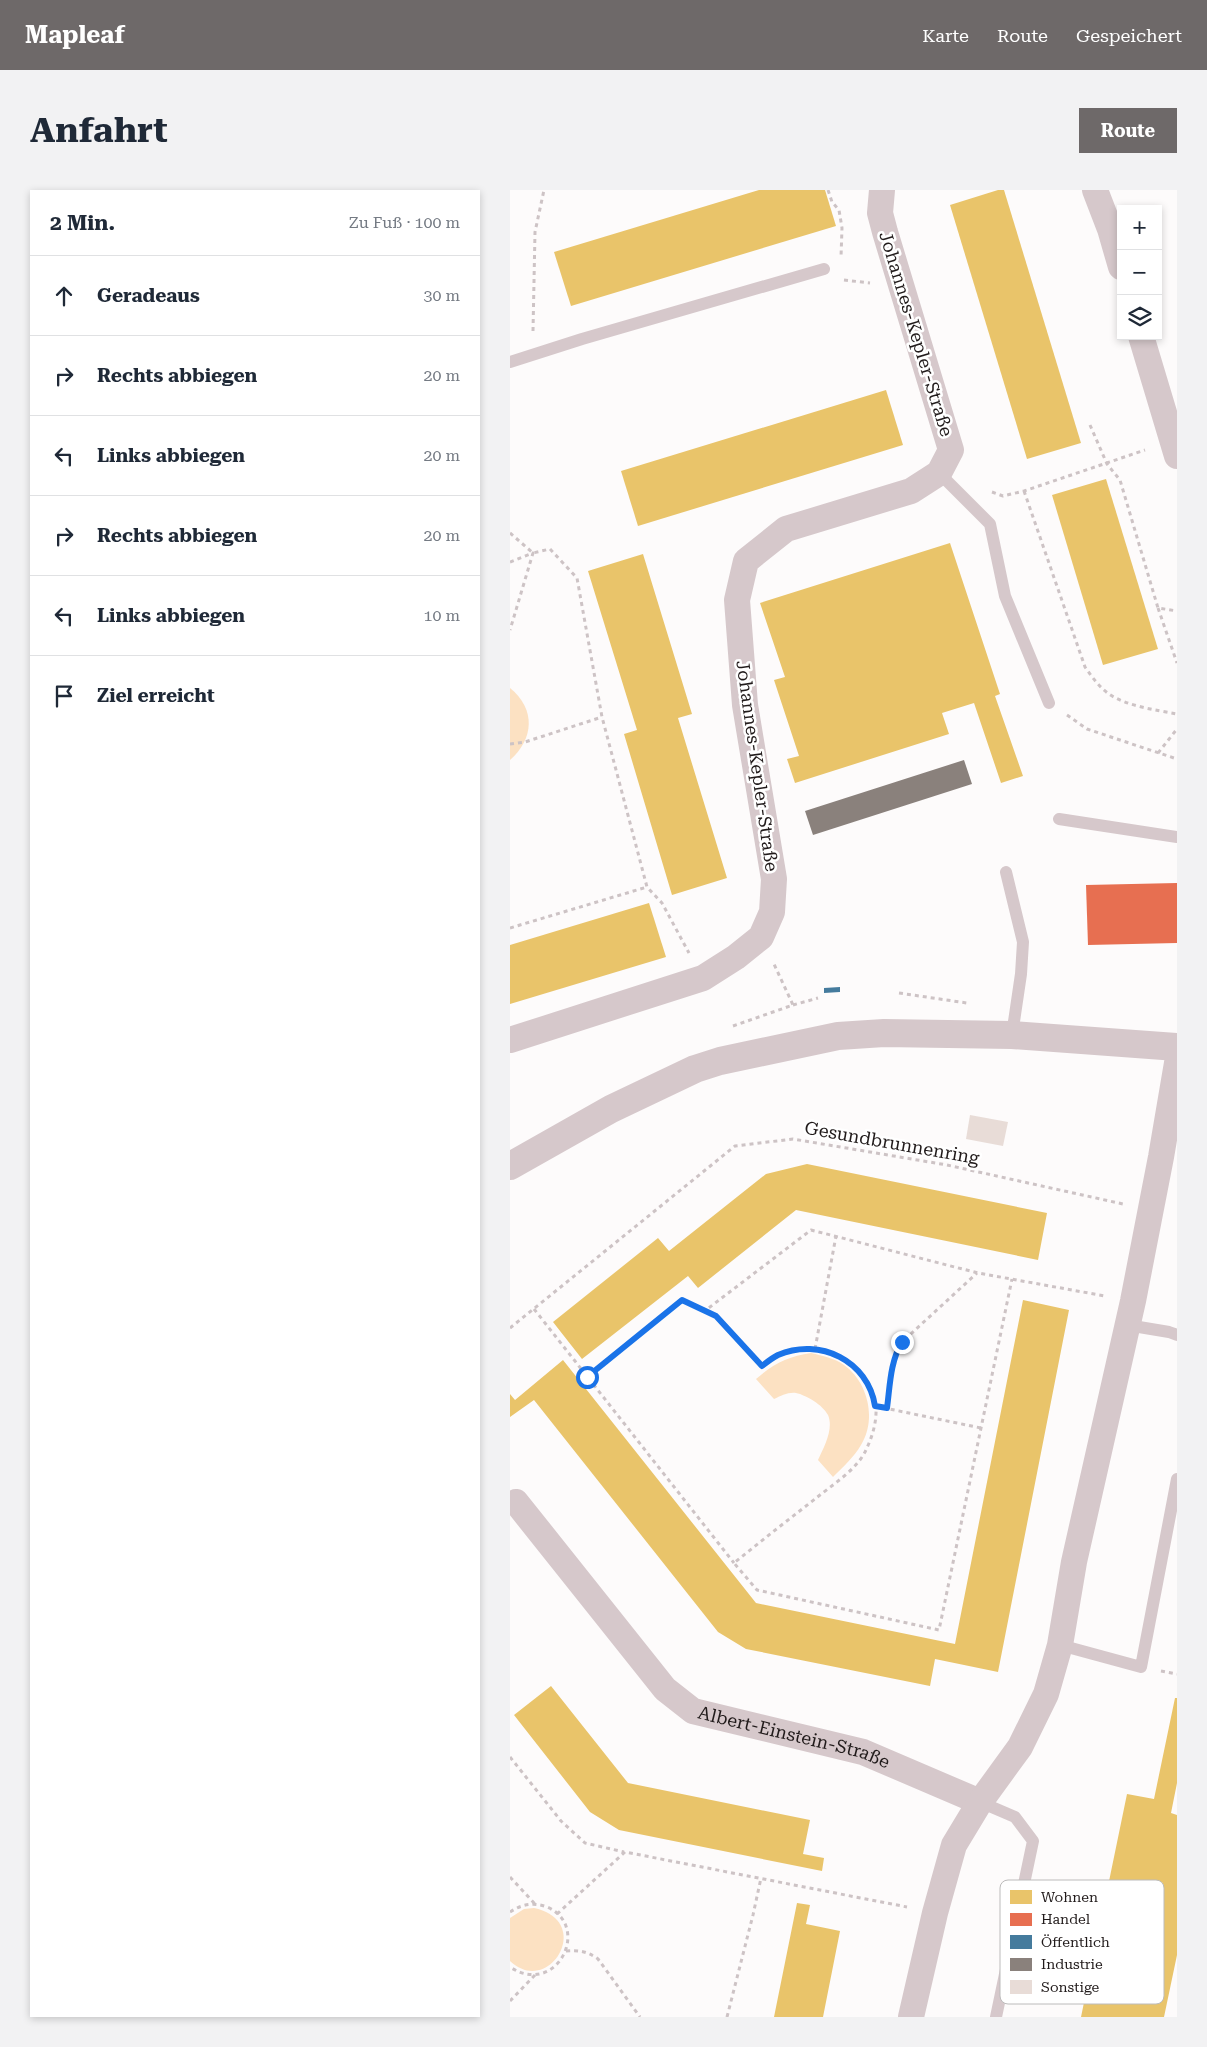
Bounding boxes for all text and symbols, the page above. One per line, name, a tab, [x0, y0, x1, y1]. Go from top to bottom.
text: Mapleaf	[25, 21, 125, 49]
text: Karte	[922, 25, 969, 46]
text: Route	[997, 25, 1048, 46]
text: Gespeichert	[1076, 25, 1182, 46]
button: Route	[1079, 108, 1177, 153]
text: Anfahrt	[30, 110, 168, 151]
map controls	[1117, 205, 1162, 340]
button: +	[1117, 205, 1162, 250]
text: 2 Min.	[50, 211, 115, 235]
text: Zu Fuß · 100 m	[349, 213, 460, 232]
street label: Johannes-Kepler-Straße	[875, 229, 958, 439]
button: −	[1117, 250, 1162, 295]
icon: ahead	[50, 282, 78, 310]
text: Geradeaus	[97, 284, 200, 307]
text: 30 m	[423, 286, 460, 305]
button: layers	[1117, 295, 1162, 340]
icon: right	[50, 362, 78, 390]
text: Rechts abbiegen	[97, 364, 257, 387]
text: 20 m	[423, 366, 460, 385]
icon: left	[50, 442, 78, 470]
text: Links abbiegen	[97, 444, 245, 467]
text: 20 m	[423, 446, 460, 465]
icon: right	[50, 522, 78, 550]
text: Rechts abbiegen	[97, 524, 257, 547]
text: 20 m	[423, 526, 460, 545]
icon: left	[50, 602, 78, 630]
text: Links abbiegen	[97, 604, 245, 627]
text: 10 m	[423, 606, 460, 625]
street label: Johannes-Kepler-Straße	[732, 659, 783, 873]
icon: arrive	[50, 682, 78, 710]
text: Ziel erreicht	[97, 684, 215, 707]
street label: Gesundbrunnenring	[803, 1117, 982, 1168]
route end	[891, 1331, 914, 1354]
route start	[576, 1366, 599, 1389]
street label: Albert-Einstein-Straße	[696, 1702, 893, 1772]
legend	[1000, 1880, 1164, 2004]
text: Wohnen	[1041, 1889, 1098, 1905]
text: Handel	[1041, 1911, 1091, 1927]
text: Öffentlich	[1041, 1934, 1110, 1950]
text: Industrie	[1041, 1956, 1103, 1972]
text: Sonstige	[1041, 1979, 1099, 1995]

